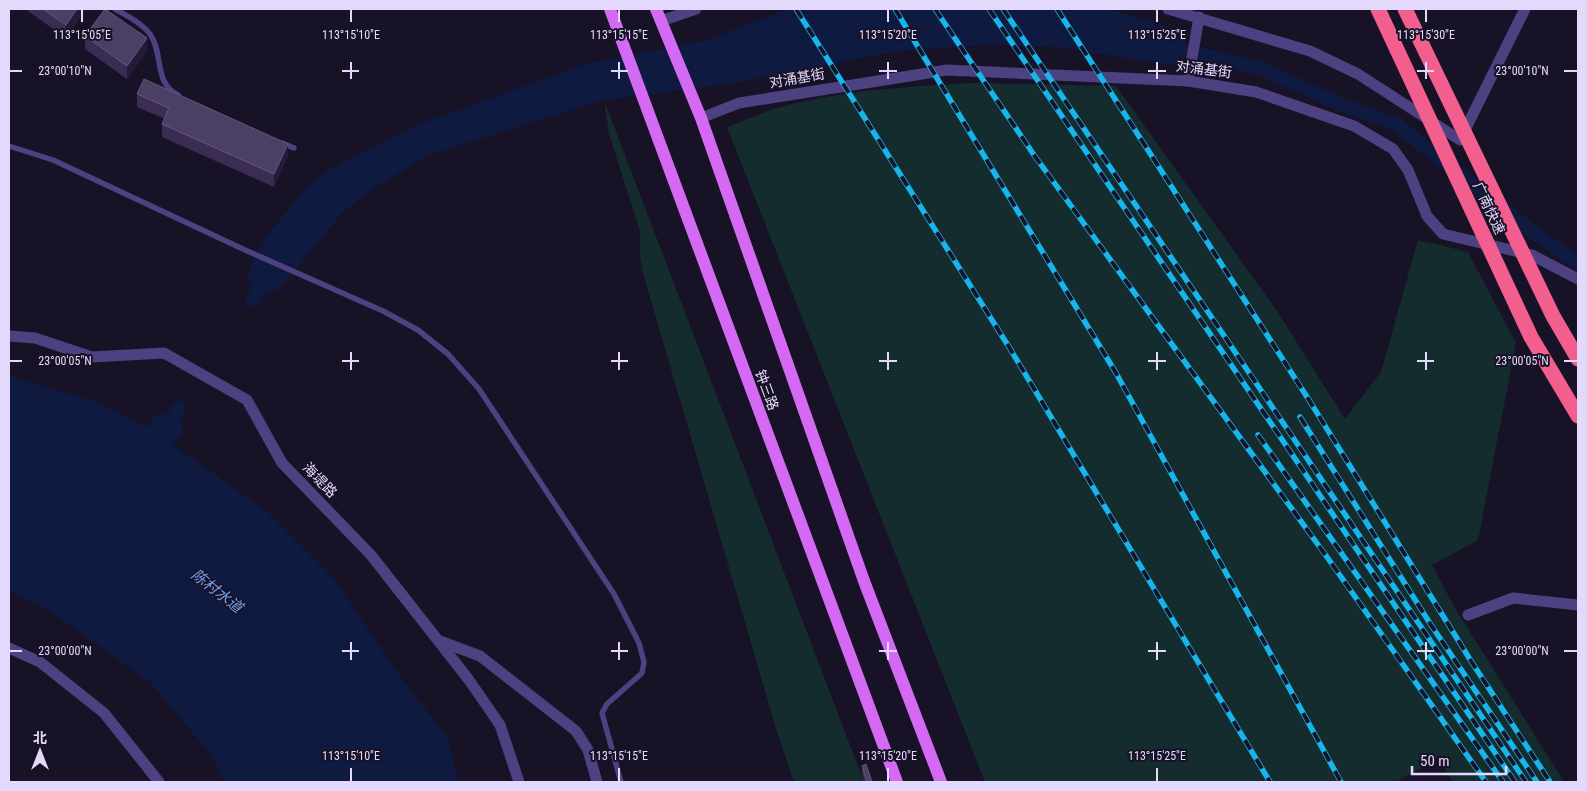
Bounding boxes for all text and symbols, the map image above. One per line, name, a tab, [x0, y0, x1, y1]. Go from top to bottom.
text: 113°15'05"E	[53, 28, 111, 42]
text: 113°15'10"E	[322, 28, 380, 42]
text: 113°15'15"E	[590, 28, 648, 42]
text: 113°15'20"E	[859, 28, 917, 42]
text: 113°15'25"E	[1128, 28, 1186, 42]
text: 113°15'30"E	[1397, 28, 1455, 42]
street label: 对涌基街	[1175, 58, 1233, 80]
text: 23°00'10"N	[38, 64, 92, 78]
text: 23°00'10"N	[1495, 64, 1549, 78]
street label: 对涌基街	[768, 65, 826, 91]
street label: 广南快速	[1470, 179, 1508, 237]
text: 23°00'05"N	[38, 354, 92, 368]
text: 23°00'05"N	[1495, 354, 1549, 368]
street label: 钟三路	[752, 368, 782, 412]
street label: 海堤路	[300, 459, 340, 501]
water label: 陈村水道	[188, 565, 248, 618]
text: 23°00'00"N	[38, 644, 92, 658]
text: 23°00'00"N	[1495, 644, 1549, 658]
north arrow	[15, 726, 65, 776]
text: 北	[33, 730, 47, 746]
scale bar	[1412, 744, 1506, 776]
text: 113°15'10"E	[322, 749, 380, 763]
text: 113°15'15"E	[590, 749, 648, 763]
text: 113°15'20"E	[859, 749, 917, 763]
text: 113°15'25"E	[1128, 749, 1186, 763]
text: 50 m	[1420, 752, 1450, 770]

